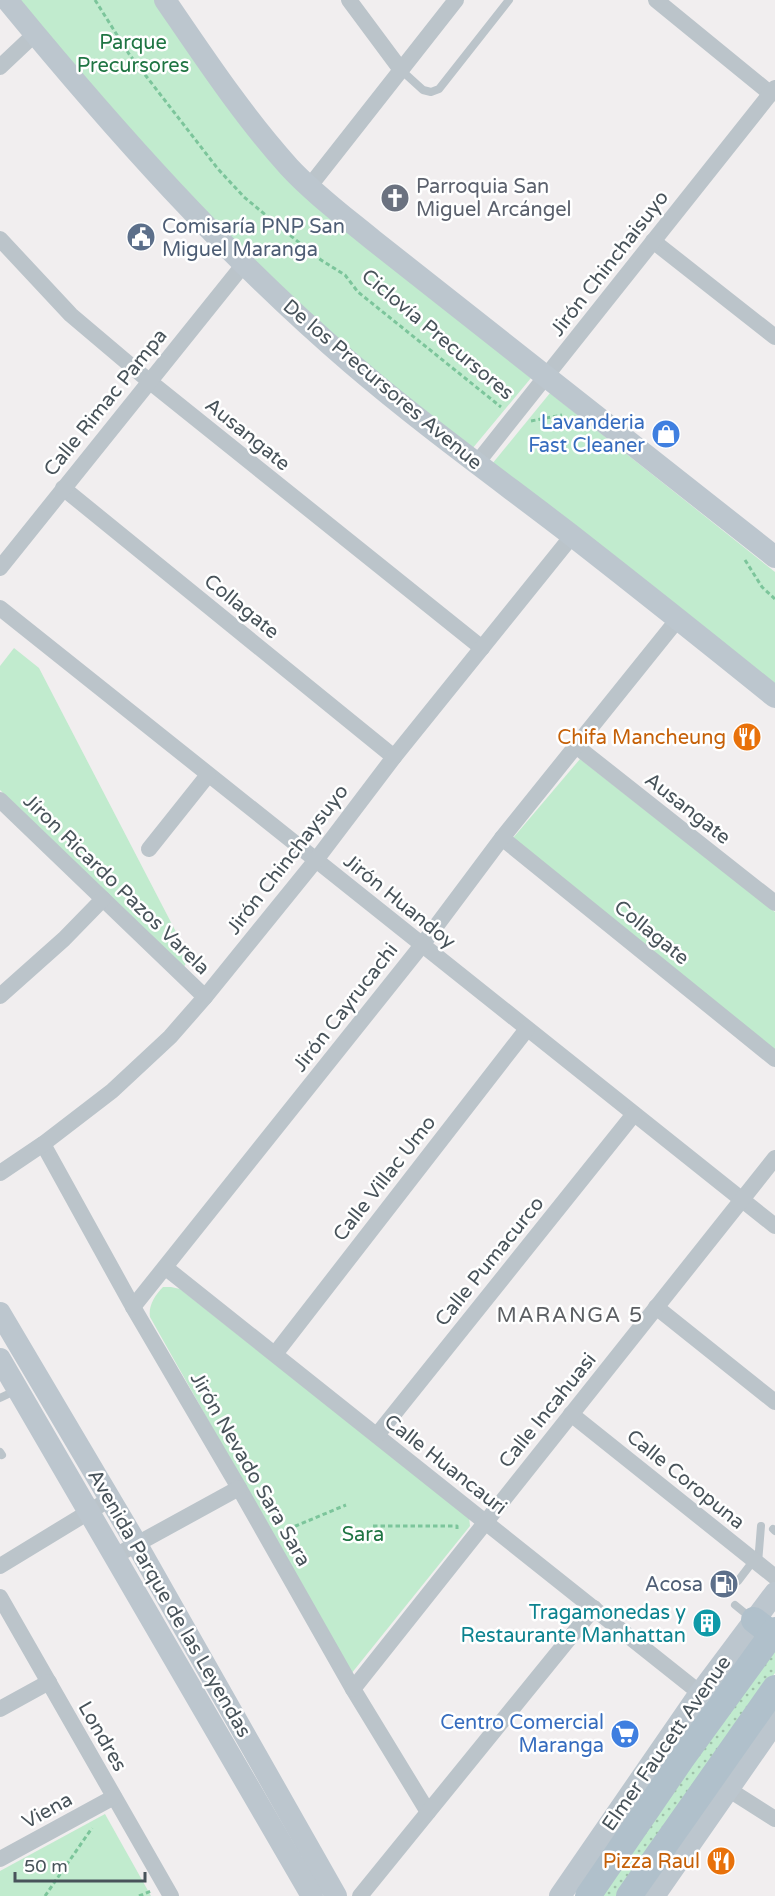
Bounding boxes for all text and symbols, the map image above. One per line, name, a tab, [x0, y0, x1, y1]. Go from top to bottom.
park label: Parque Precursores	[77, 31, 189, 78]
place label: Parroquia San Miguel Arcángel	[416, 175, 572, 222]
church icon: Parroquia San Miguel Arcángel	[379, 182, 411, 214]
street label: Jirón Chinchaisuyo	[546, 186, 674, 341]
place label: Comisaría PNP San Miguel Maranga	[162, 215, 345, 262]
public building icon: Comisaría PNP San Miguel Maranga	[125, 221, 157, 253]
street label: Ciclovía Precursores	[356, 264, 518, 405]
street label: De los Precursores Avenue	[278, 294, 487, 475]
street label: Calle Rimac Pampa	[39, 324, 173, 481]
street label: Ausangate	[200, 393, 295, 476]
place label: Lavanderia Fast Cleaner	[528, 411, 645, 458]
shop icon: Lavanderia Fast Cleaner	[650, 418, 682, 450]
street label: Collagate	[199, 569, 284, 644]
restaurant icon: Chifa Mancheung	[731, 721, 763, 753]
place label: Chifa Mancheung	[557, 726, 726, 750]
street label: Ausangate	[640, 768, 735, 850]
street label: Jirón Chinchaysuyo	[222, 780, 354, 939]
street label: Jíron Ricardo Pazos Varela	[18, 789, 214, 980]
street label: Jirón Huandoy	[339, 849, 460, 954]
street label: Collagate	[609, 895, 694, 970]
street label: Jirón Cayrucachi	[288, 939, 403, 1077]
street label: Calle Villac Umo	[328, 1111, 441, 1246]
street label: Calle Pumacurco	[430, 1192, 549, 1331]
district label: MARANGA 5	[496, 1303, 644, 1328]
street label: Calle Incahuasi	[494, 1348, 602, 1473]
street label: Jirón Nevado Sara Sara	[185, 1368, 316, 1571]
street label: Calle Huancauri	[379, 1410, 511, 1520]
street label: Calle Coropuna	[621, 1425, 749, 1535]
street label: Avenida Parque de las Leyendas	[82, 1465, 256, 1742]
park label: Sara	[342, 1523, 384, 1547]
fuel station icon: Acosa	[708, 1568, 740, 1600]
place label: Acosa	[645, 1573, 703, 1597]
place label: Tragamonedas y Restaurante Manhattan	[460, 1601, 686, 1648]
building icon: Tragamonedas y Restaurante Manhattan	[691, 1607, 723, 1639]
street label: Elmer Faucett Avenue	[597, 1651, 736, 1836]
street label: Londres	[73, 1697, 132, 1776]
place label: Centro Comercial Maranga	[440, 1711, 604, 1758]
supermarket icon: Centro Comercial Maranga	[609, 1718, 641, 1750]
street label: Viena	[18, 1787, 77, 1834]
scale bar	[15, 1845, 146, 1883]
restaurant icon: Pizza Raul	[705, 1845, 737, 1877]
place label: Pizza Raul	[603, 1850, 700, 1874]
text: 50 m	[24, 1855, 68, 1877]

